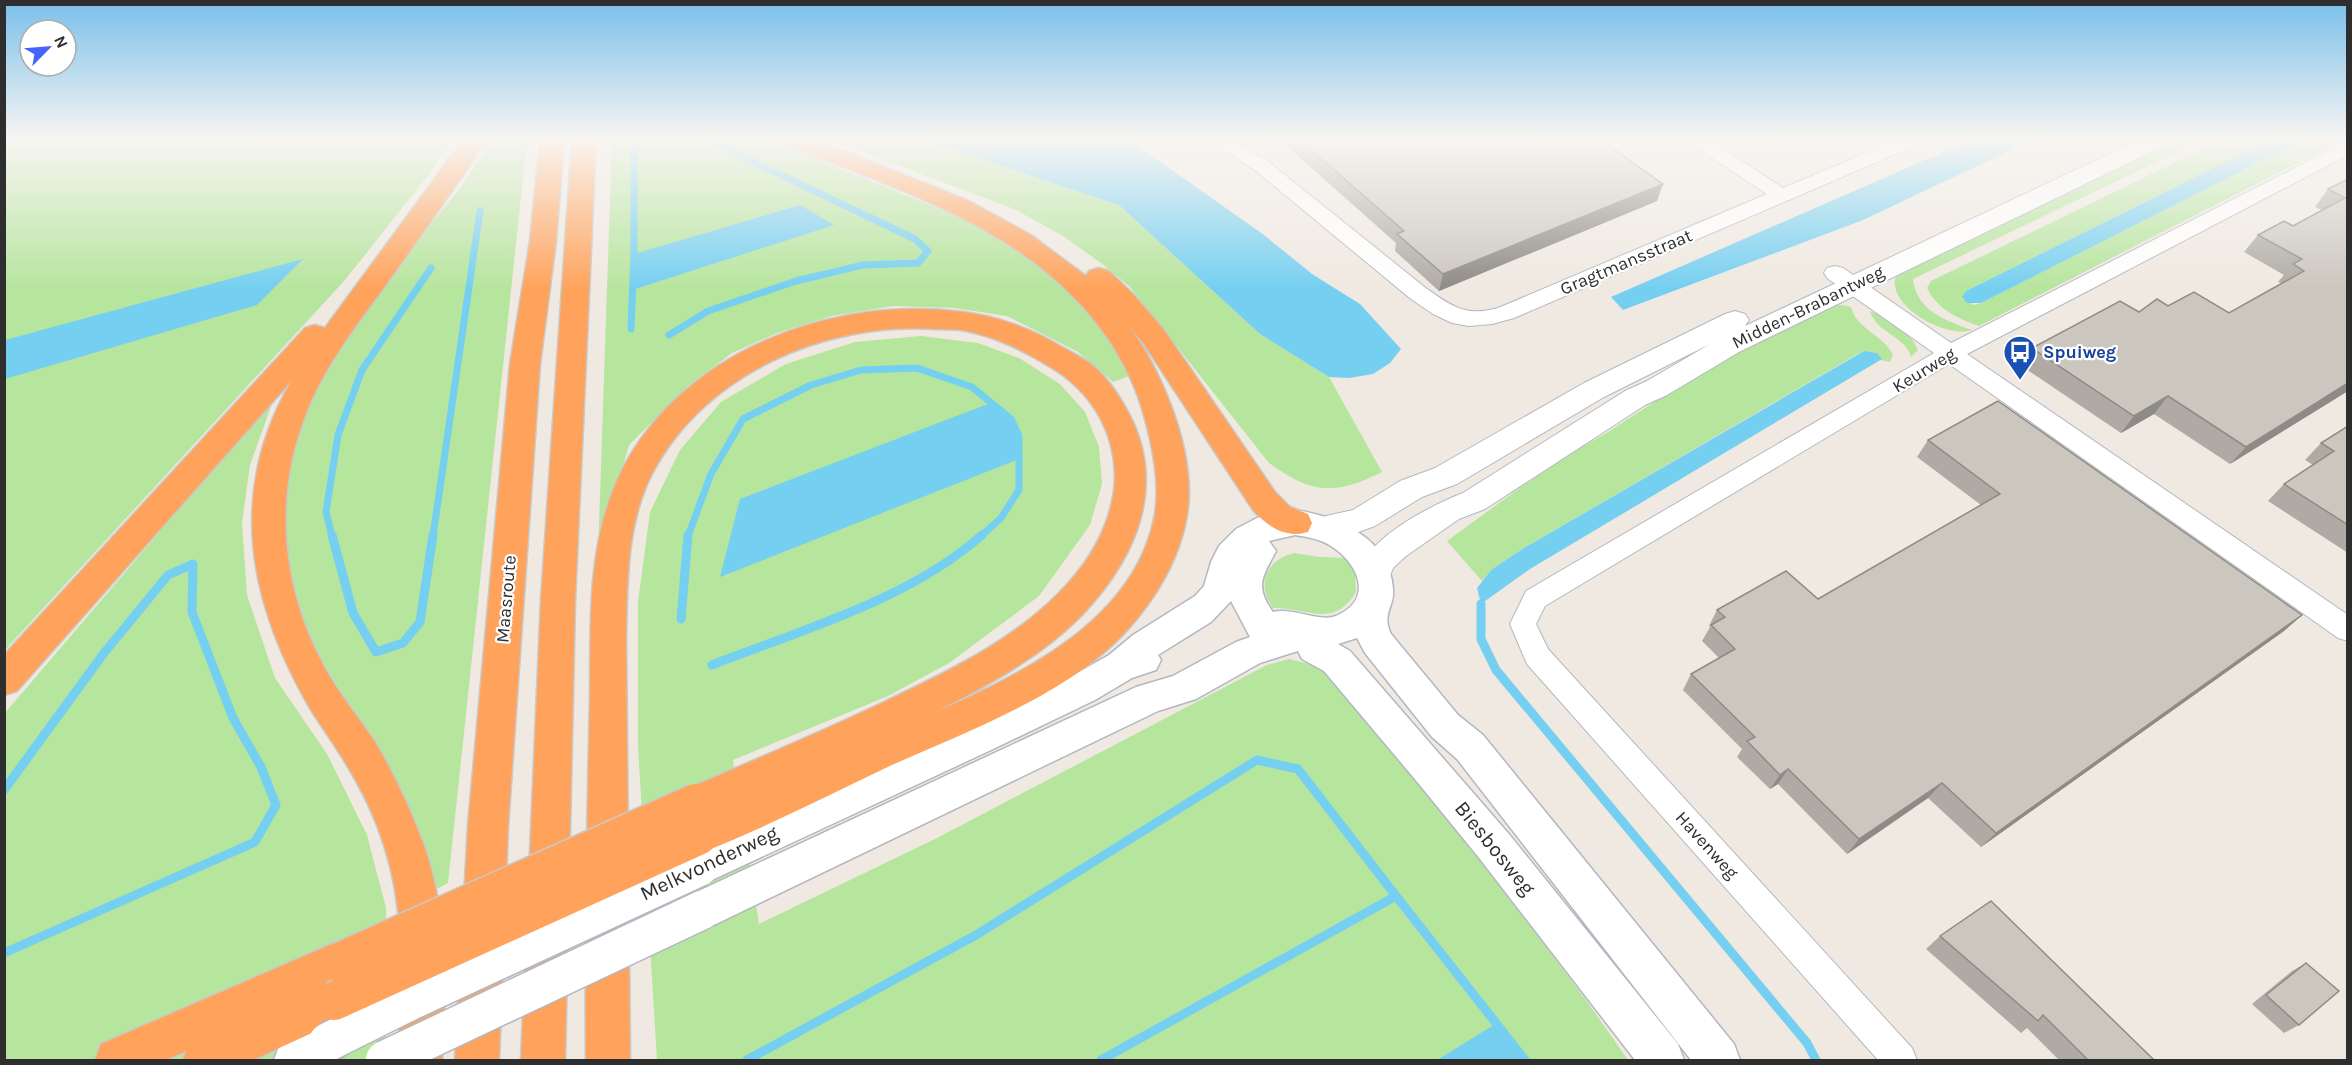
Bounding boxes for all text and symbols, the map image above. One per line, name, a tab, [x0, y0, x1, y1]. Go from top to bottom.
north arrow	[18, 18, 78, 78]
text: N	[50, 33, 72, 51]
street label: Gragtmansstraat	[1557, 224, 1696, 300]
street label: Midden-Brabantweg	[1728, 261, 1888, 353]
bus stop icon: Spuiweg	[2002, 334, 2038, 381]
place label: Spuiweg	[2043, 341, 2117, 363]
street label: Keurweg	[1888, 343, 1960, 397]
street label: Maasroute	[491, 554, 521, 644]
street label: Biesbosweg	[1450, 796, 1540, 900]
street label: Havenweg	[1671, 807, 1743, 883]
street label: Melkvonderweg	[636, 820, 782, 905]

